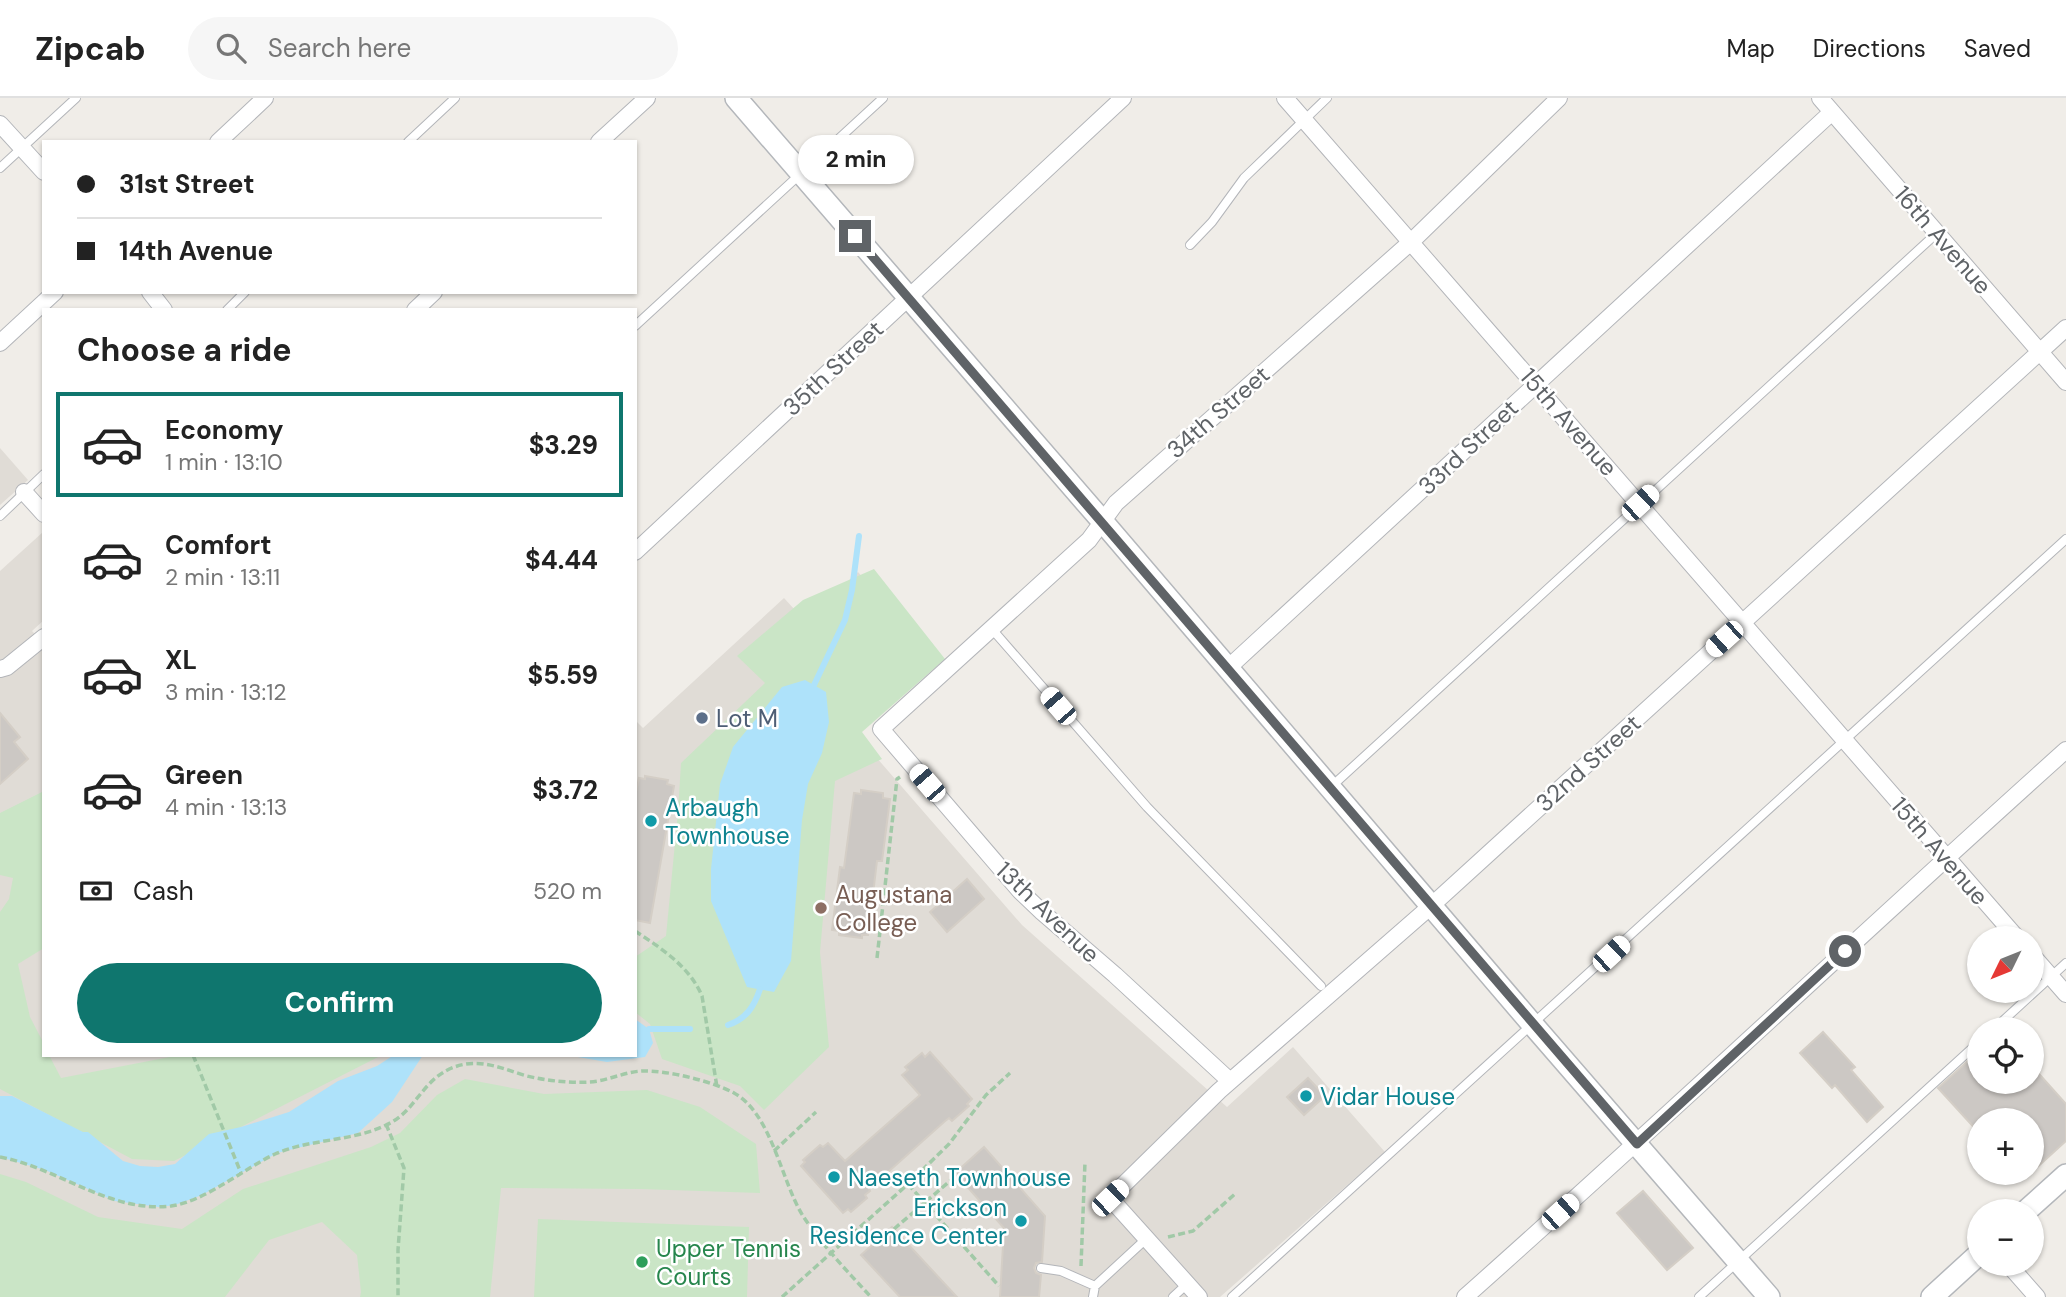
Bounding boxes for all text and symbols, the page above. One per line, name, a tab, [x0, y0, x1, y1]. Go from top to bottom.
search box	[188, 17, 678, 80]
text: Zipcab	[35, 27, 146, 70]
icon: search	[212, 29, 250, 67]
text: Search here	[268, 31, 411, 65]
text: Map	[1727, 33, 1775, 64]
text: Directions	[1813, 33, 1926, 64]
text: Saved	[1964, 33, 2031, 64]
callout: 2 min	[797, 135, 913, 184]
text: 2 min	[826, 144, 886, 174]
text: 31st Street	[119, 167, 255, 201]
street label: 16th Avenue	[1887, 179, 1999, 301]
route end	[839, 220, 871, 252]
text: 14th Avenue	[119, 234, 273, 268]
street label: 35th Street	[776, 314, 890, 422]
text: Choose a ride	[77, 329, 292, 371]
street label: 34th Street	[1160, 359, 1276, 465]
street label: 15th Avenue	[1514, 362, 1624, 482]
street label: 33rd Street	[1411, 393, 1525, 501]
icon: car	[81, 413, 144, 476]
text: Economy	[165, 413, 283, 447]
text: $3.29	[529, 428, 598, 462]
text: 1 min · 13:10	[165, 447, 283, 477]
car	[1618, 481, 1663, 525]
icon: car	[81, 528, 144, 591]
text: Comfort	[165, 528, 271, 562]
text: $4.44	[525, 543, 598, 577]
text: 2 min · 13:11	[165, 562, 280, 592]
car	[1702, 617, 1747, 661]
icon: car	[81, 643, 144, 706]
text: XL	[165, 643, 197, 677]
text: $5.59	[528, 658, 598, 692]
text: 3 min · 13:12	[165, 677, 287, 707]
car	[1037, 683, 1080, 729]
place label: Lot M	[716, 703, 778, 734]
street label: 32nd Street	[1529, 708, 1647, 818]
marker: Lot M	[694, 710, 710, 726]
icon: car	[81, 758, 144, 821]
text: Green	[165, 758, 243, 792]
car	[906, 760, 949, 806]
text: $3.72	[532, 773, 598, 807]
street label: 15th Avenue	[1885, 791, 1995, 911]
text: 4 min · 13:13	[165, 792, 287, 822]
place label: Arbaugh Townhouse	[665, 792, 790, 851]
marker: Arbaugh Townhouse	[643, 813, 659, 829]
street label: 13th Avenue	[989, 855, 1107, 969]
icon: cash	[77, 872, 115, 910]
text: Cash	[133, 874, 194, 908]
text: 520 m	[533, 876, 602, 906]
place label: Augustana College	[835, 879, 952, 938]
marker: Augustana College	[813, 900, 829, 916]
north arrow	[1967, 926, 2044, 1003]
map controls	[1967, 926, 2044, 1276]
car	[1589, 932, 1634, 976]
route start	[1829, 935, 1861, 967]
button: Confirm	[77, 963, 602, 1043]
button: locate	[1967, 1017, 2044, 1094]
place label: Vidar House	[1320, 1081, 1455, 1112]
marker: Vidar House	[1298, 1088, 1314, 1104]
button: +	[1967, 1108, 2044, 1185]
place label: Naeseth Townhouse	[848, 1162, 1071, 1193]
marker: Naeseth Townhouse	[826, 1169, 842, 1185]
car	[1088, 1176, 1133, 1220]
car	[1538, 1190, 1583, 1234]
place label: Erickson Residence Center	[810, 1192, 1007, 1251]
button: −	[1967, 1199, 2044, 1276]
marker: Erickson Residence Center	[1013, 1213, 1029, 1229]
place label: Upper Tennis Courts	[656, 1233, 801, 1292]
marker: Upper Tennis Courts	[634, 1254, 650, 1270]

